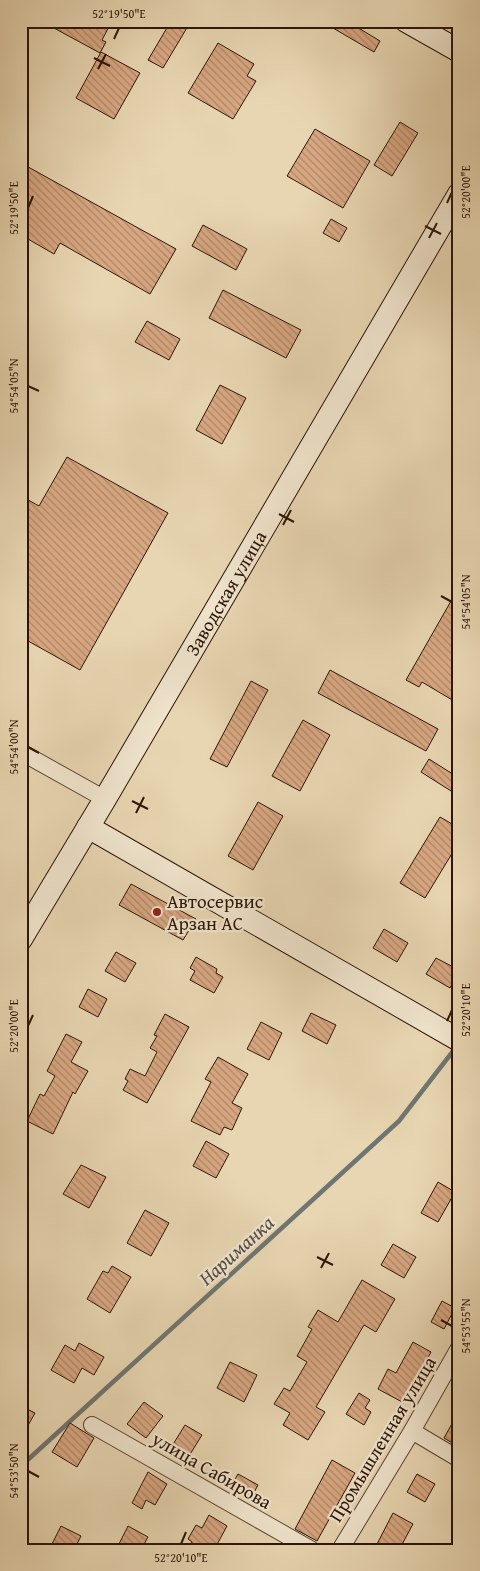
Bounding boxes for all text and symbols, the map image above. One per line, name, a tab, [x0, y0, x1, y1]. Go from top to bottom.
text: 52°19'50"E	[92, 5, 146, 22]
text: 52°20'00"E	[457, 165, 474, 219]
text: 52°19'50"E	[5, 181, 22, 235]
text: 54°54'05"N	[5, 358, 22, 414]
street label: Заводская улица	[178, 525, 273, 661]
text: 54°54'05"N	[457, 574, 474, 630]
text: 54°54'00"N	[5, 719, 22, 775]
place label: Автосервис Арзан АС	[167, 887, 263, 937]
marker: Автосервис Арзан АС	[151, 906, 163, 918]
text: 52°20'10"E	[457, 983, 474, 1037]
text: 52°20'00"E	[5, 999, 22, 1053]
water label: Нариманка	[192, 1208, 281, 1292]
text: 54°53'55"N	[457, 1298, 474, 1354]
street label: Промышленная улица	[321, 1351, 443, 1527]
street label: улица Сабирова	[146, 1424, 277, 1516]
text: 54°53'50"N	[5, 1443, 22, 1499]
text: 52°20'10"E	[154, 1549, 208, 1566]

